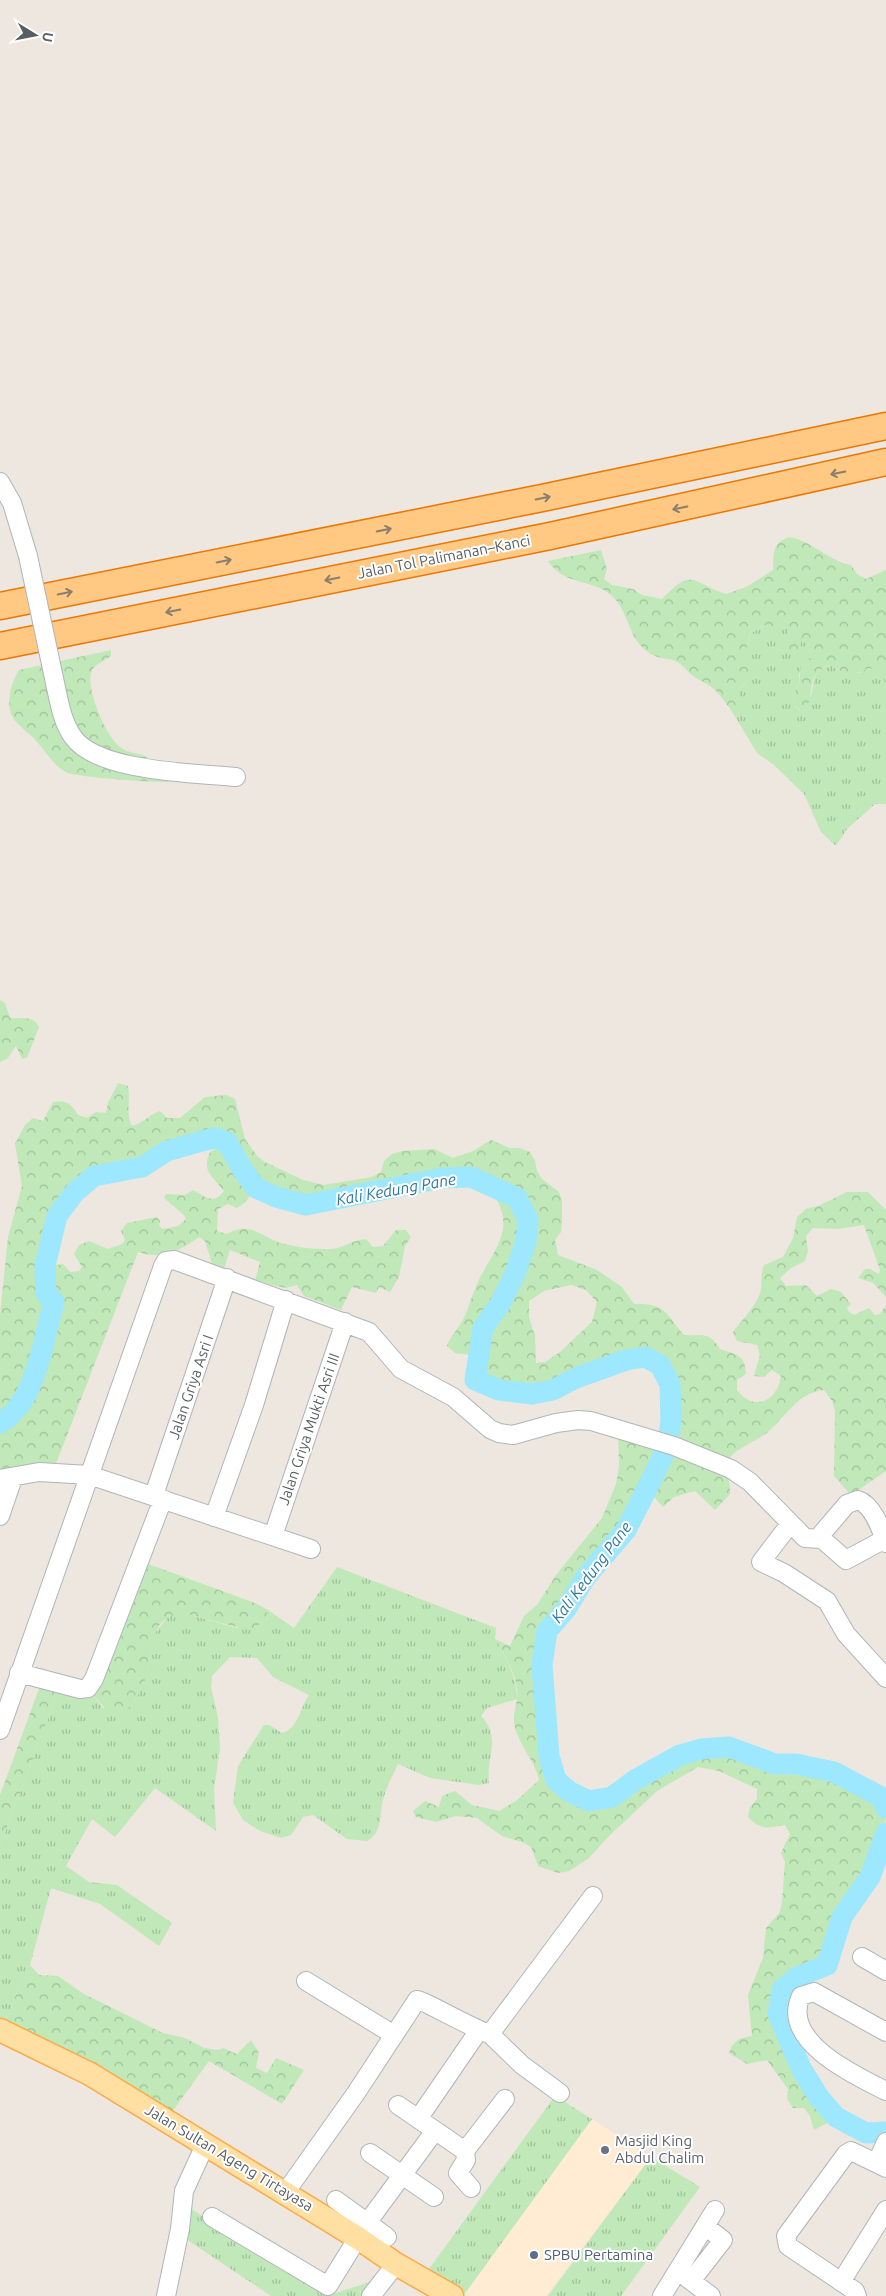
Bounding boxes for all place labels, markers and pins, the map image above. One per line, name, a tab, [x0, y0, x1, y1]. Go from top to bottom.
place label: Masjid King Abdul Chalim	[615, 2132, 704, 2166]
marker: Masjid King Abdul Chalim	[599, 2144, 611, 2156]
place label: SPBU Pertamina	[544, 2246, 653, 2263]
marker: SPBU Pertamina	[528, 2249, 540, 2261]

